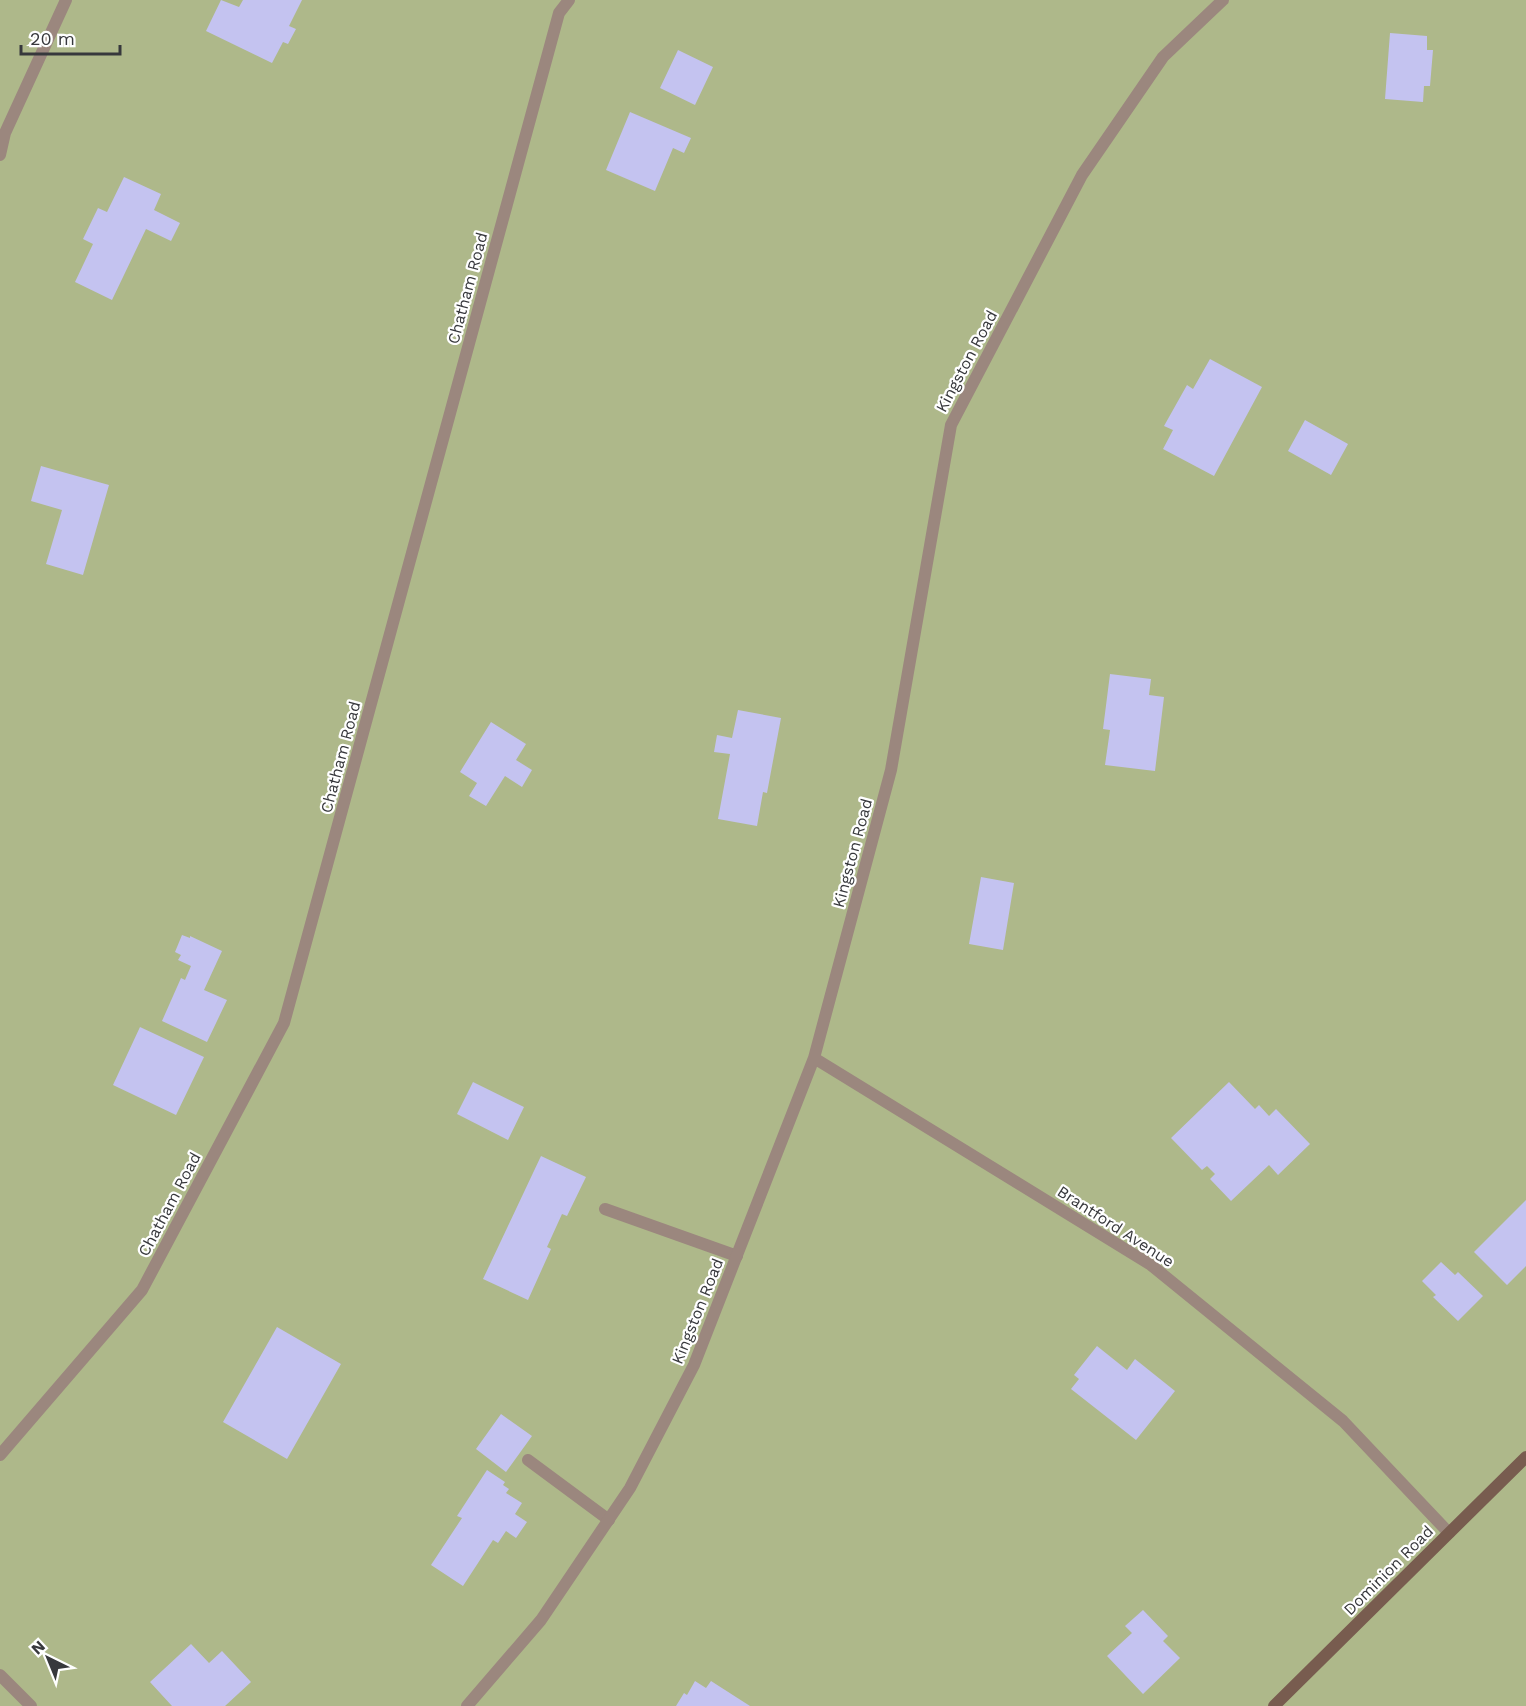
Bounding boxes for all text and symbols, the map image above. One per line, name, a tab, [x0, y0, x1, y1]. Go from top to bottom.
scale bar	[21, 18, 120, 56]
text: 20 m	[30, 28, 75, 49]
street label: Chatham Road	[443, 230, 492, 346]
street label: Kingston Road	[932, 307, 1001, 415]
street label: Chatham Road	[316, 699, 365, 815]
street label: Kingston Road	[829, 796, 876, 910]
street label: Chatham Road	[134, 1149, 205, 1259]
street label: Brantford Avenue	[1054, 1182, 1178, 1271]
street label: Kingston Road	[668, 1256, 727, 1367]
street label: Dominion Road	[1340, 1522, 1437, 1619]
north arrow	[18, 1628, 78, 1688]
text: N	[27, 1636, 49, 1658]

